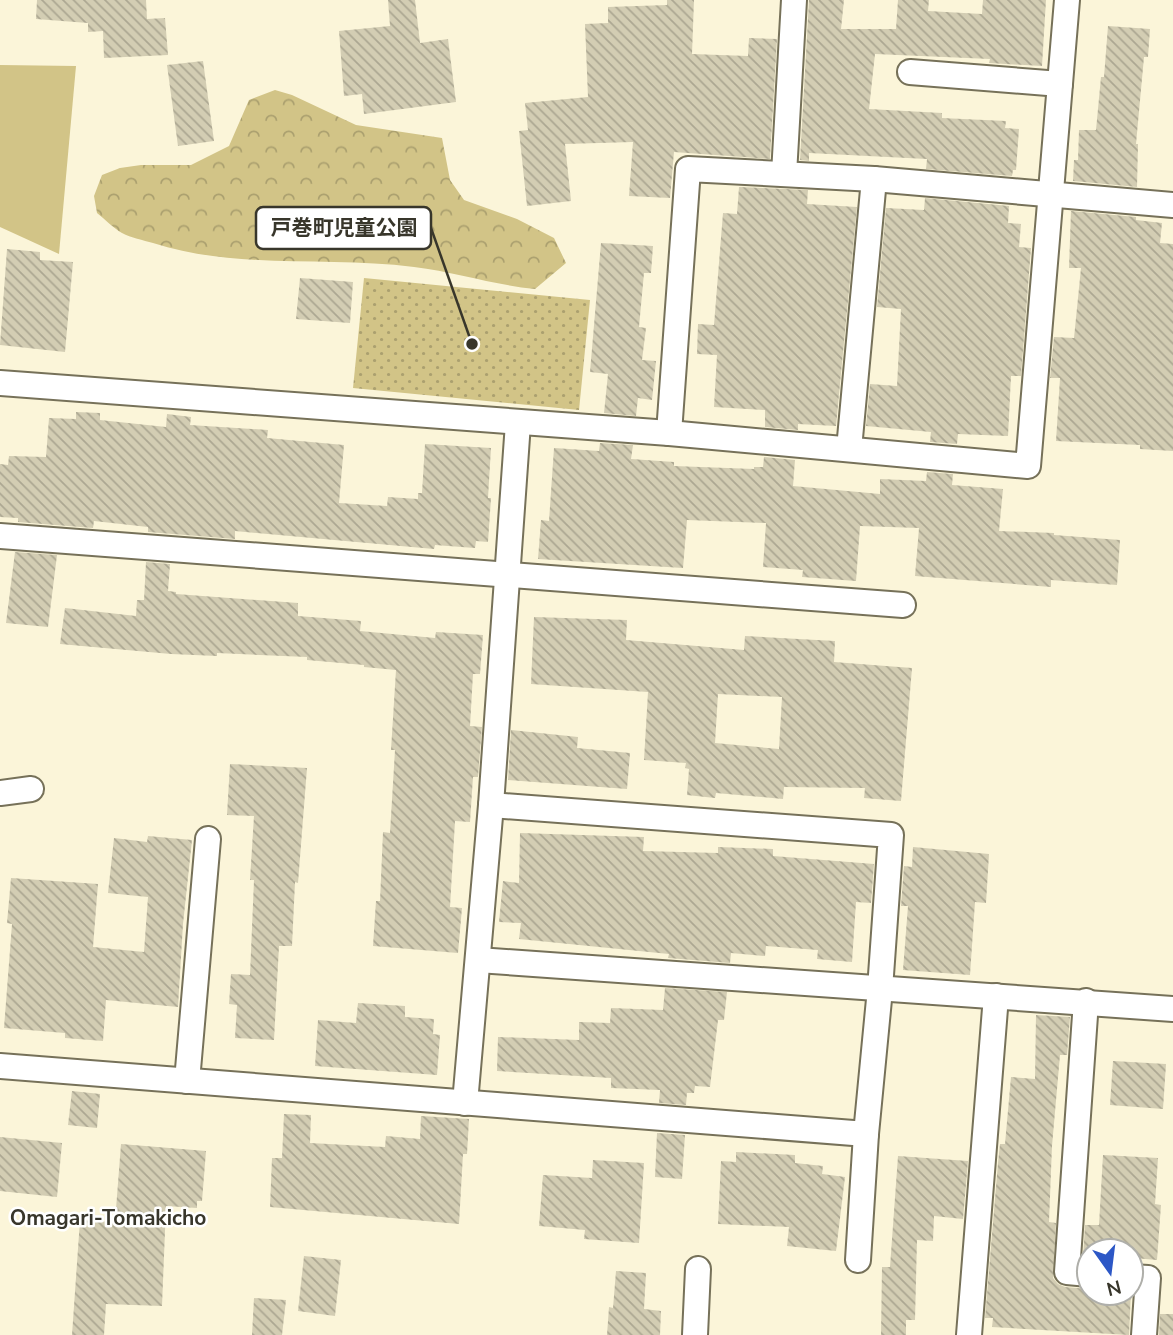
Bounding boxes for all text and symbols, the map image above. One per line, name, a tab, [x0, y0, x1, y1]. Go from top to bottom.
callout: 戸巻町児童公園	[256, 207, 431, 249]
text: 戸巻町児童公園	[271, 214, 418, 242]
district label: Omagari-Tomakicho	[10, 1204, 206, 1232]
north arrow	[1075, 1237, 1145, 1307]
text: N	[1104, 1273, 1124, 1302]

